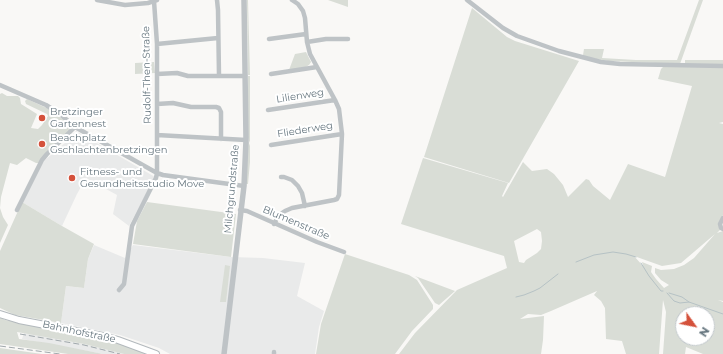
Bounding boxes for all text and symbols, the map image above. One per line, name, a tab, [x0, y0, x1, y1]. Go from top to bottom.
street label: Rudolf-Then-Straße	[140, 26, 154, 124]
street label: Lilienweg	[275, 86, 325, 106]
place label: Bretzinger Gartennest	[50, 106, 106, 130]
marker: Bretzinger Gartennest	[37, 113, 47, 123]
street label: Fliederweg	[276, 120, 334, 140]
place label: Beachplatz Gschlachtenbretzingen	[50, 132, 167, 156]
marker: Beachplatz Gschlachtenbretzingen	[37, 139, 47, 149]
street label: Milchgrundstraße	[222, 144, 242, 234]
place label: Fitness- und Gesundheitsstudio Move	[80, 166, 204, 190]
marker: Fitness- und Gesundheitsstudio Move	[67, 173, 77, 183]
street label: Blumenstraße	[261, 204, 331, 242]
north arrow	[675, 306, 715, 346]
street label: Bahnhofstraße	[41, 318, 117, 346]
text: N	[696, 324, 713, 340]

